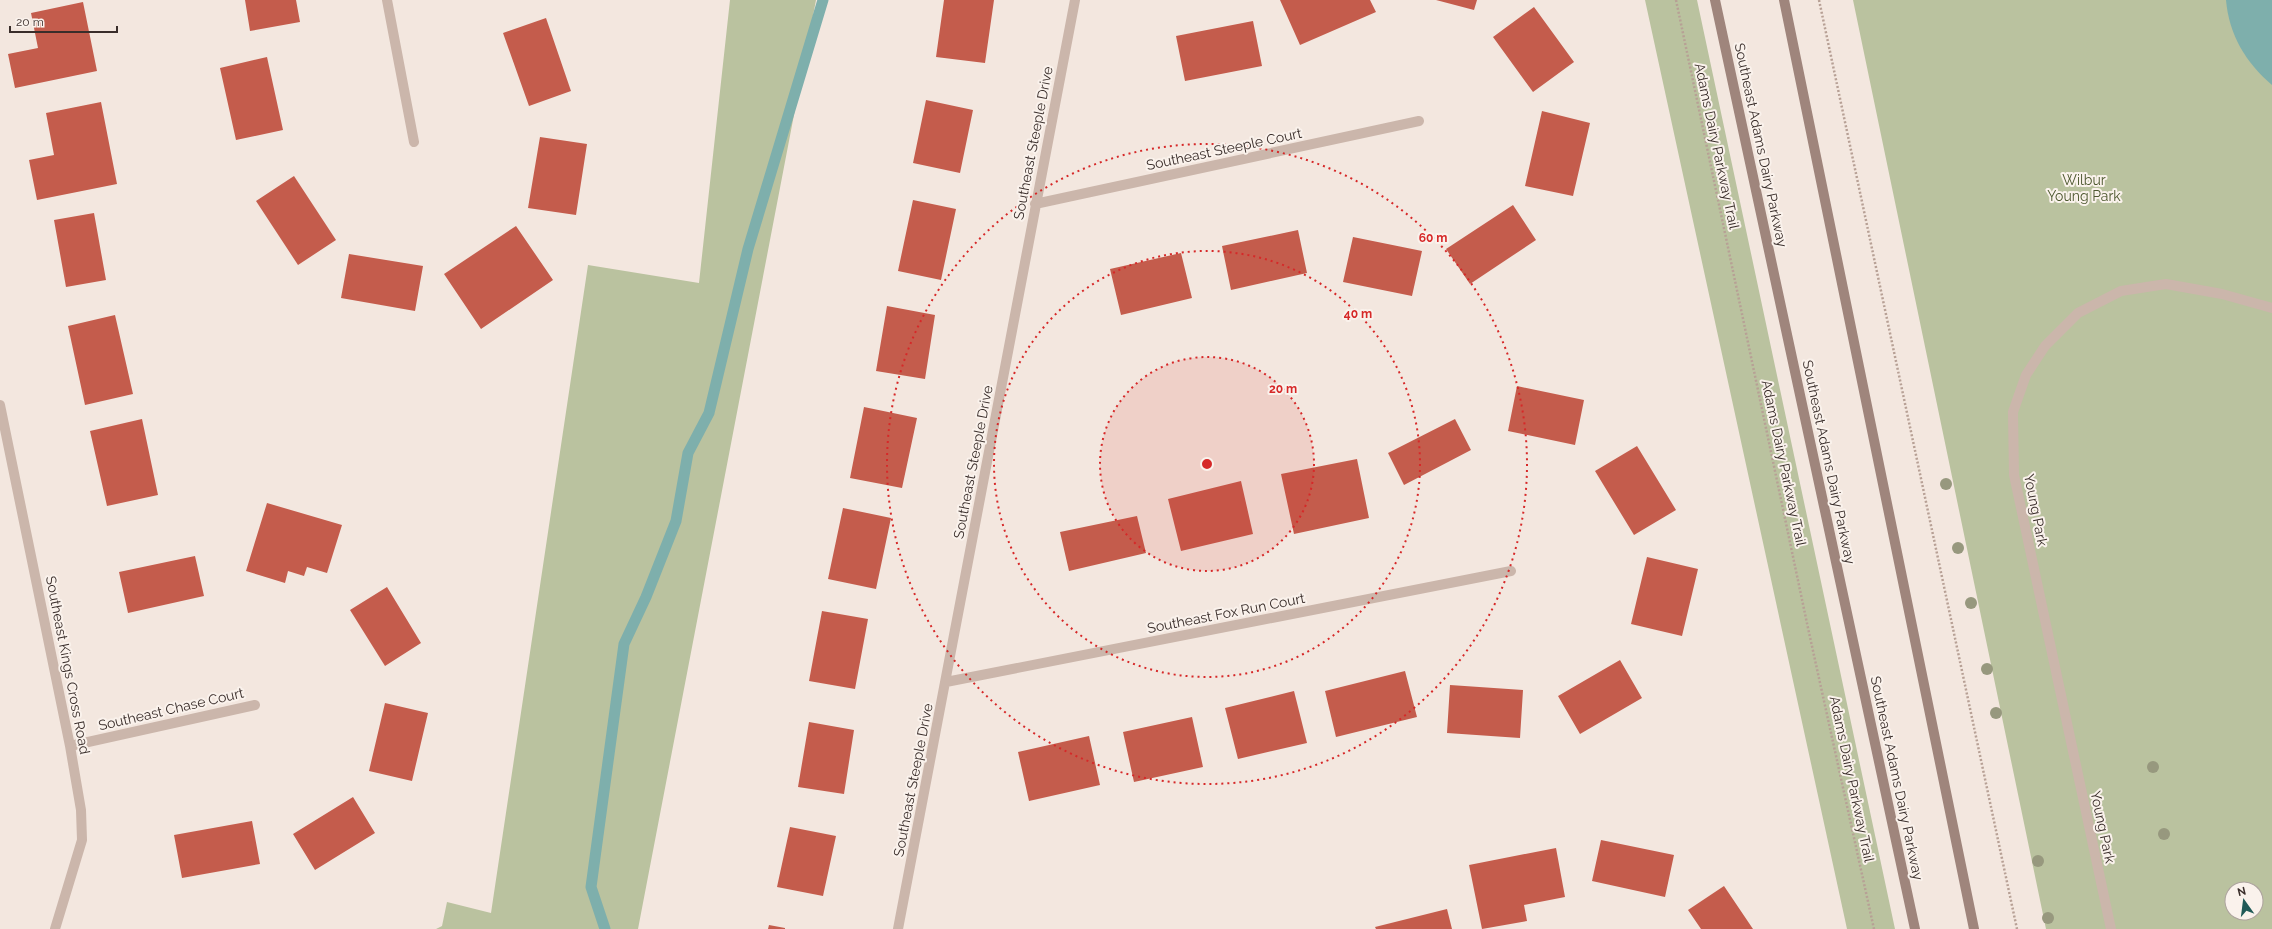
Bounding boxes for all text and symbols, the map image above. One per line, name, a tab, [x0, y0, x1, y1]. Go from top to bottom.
scale bar	[10, 8, 117, 34]
text: 20 m	[16, 15, 44, 29]
street label: Southeast Adams Dairy Parkway	[1732, 41, 1791, 249]
street label: Adams Dairy Parkway Trail	[1692, 62, 1742, 231]
street label: Southeast Steeple Drive	[1010, 65, 1056, 221]
street label: Southeast Steeple Court	[1145, 125, 1303, 173]
park label: Wilbur Young Park	[2047, 172, 2121, 204]
text: 60 m	[1419, 231, 1447, 245]
text: 40 m	[1344, 307, 1372, 321]
street label: Southeast Adams Dairy Parkway	[1800, 358, 1859, 566]
street label: Adams Dairy Parkway Trail	[1759, 379, 1809, 548]
text: 20 m	[1269, 382, 1297, 396]
street label: Southeast Steeple Drive	[950, 384, 996, 540]
centre of rings	[1200, 457, 1214, 471]
street label: Young Park	[2021, 472, 2051, 548]
street label: Southeast Kings Cross Road	[43, 574, 93, 756]
street label: Southeast Fox Run Court	[1146, 590, 1306, 636]
street label: Southeast Adams Dairy Parkway	[1868, 674, 1927, 882]
street label: Southeast Chase Court	[97, 684, 246, 734]
street label: Adams Dairy Parkway Trail	[1827, 695, 1877, 864]
street label: Southeast Steeple Drive	[890, 702, 936, 858]
street label: Young Park	[2088, 789, 2119, 865]
north arrow	[2224, 881, 2264, 921]
text: N	[2236, 884, 2247, 899]

